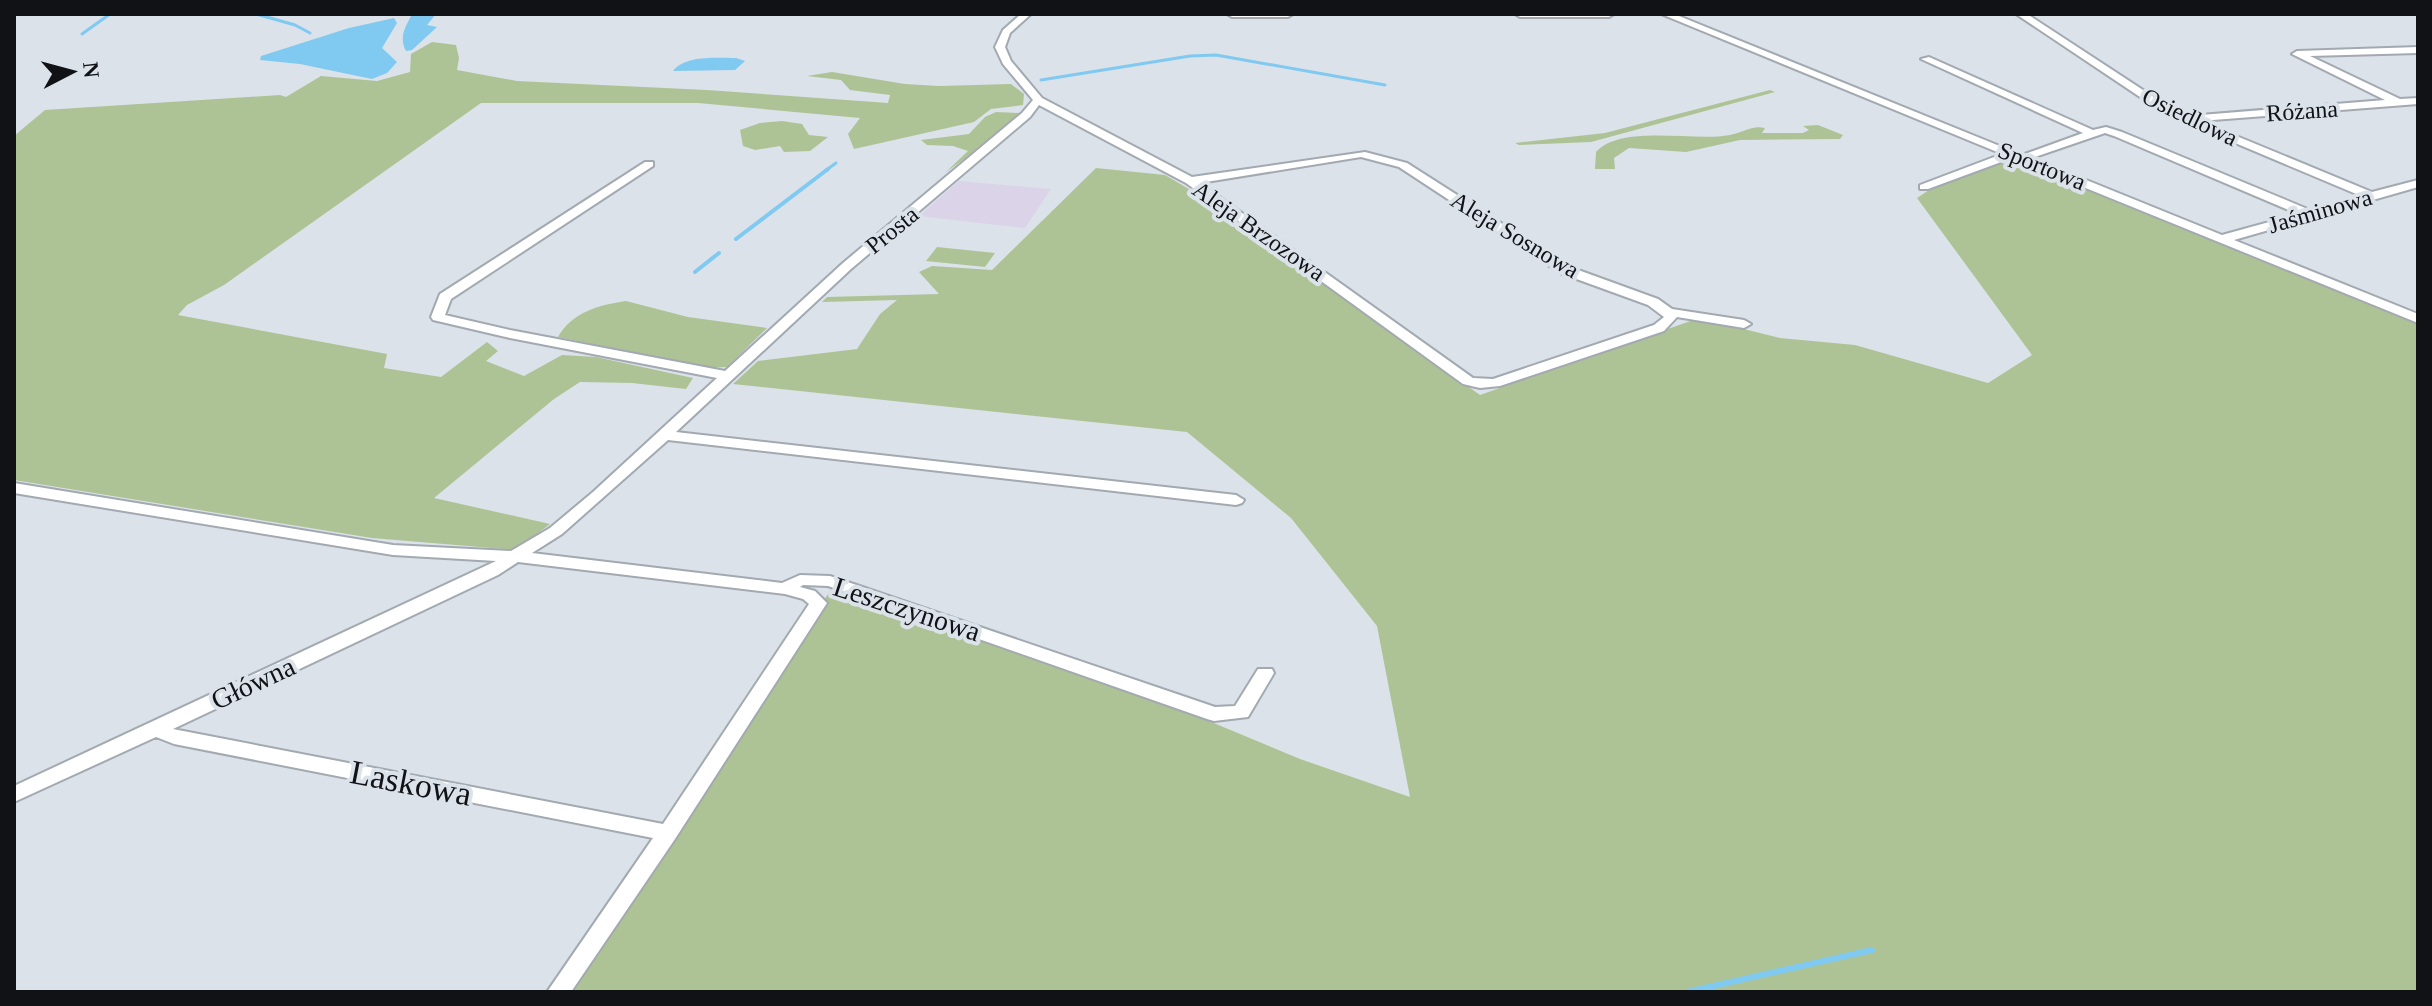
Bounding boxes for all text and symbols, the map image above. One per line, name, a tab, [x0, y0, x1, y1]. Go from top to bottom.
north arrow	[32, 32, 112, 112]
text: N	[78, 61, 105, 79]
street label: Osiedlowa	[2138, 83, 2242, 151]
street label: Różana	[2265, 95, 2339, 126]
street label: Sportowa	[1994, 137, 2090, 195]
street label: Aleja Brzozowa	[1188, 176, 1330, 286]
street label: Jaśminowa	[2265, 184, 2375, 238]
street label: Aleja Sosnowa	[1446, 187, 1584, 284]
street label: Prosta	[861, 201, 924, 259]
street label: Leszczynowa	[830, 571, 985, 647]
street label: Główna	[206, 650, 300, 716]
street label: Laskowa	[347, 753, 475, 813]

